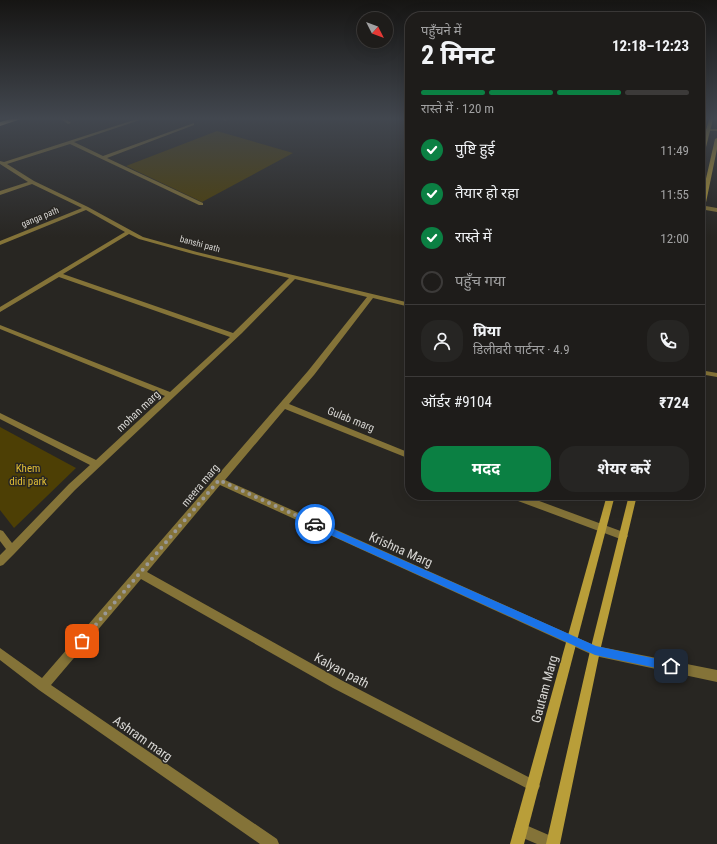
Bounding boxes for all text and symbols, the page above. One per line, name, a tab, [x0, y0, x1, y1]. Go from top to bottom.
north arrow	[357, 12, 393, 48]
map controls	[357, 12, 393, 48]
text: पहुँचने में	[421, 23, 462, 38]
text: 12:18–12:23	[612, 37, 689, 55]
text: 2 मिनट	[421, 40, 495, 70]
text: रास्ते में · 120 m	[421, 101, 494, 116]
icon: check	[421, 139, 443, 161]
text: पुष्टि हुई	[455, 140, 495, 158]
text: 11:49	[660, 143, 689, 158]
icon: check	[421, 183, 443, 205]
text: तैयार हो रहा	[455, 184, 519, 202]
text: 11:55	[660, 187, 689, 202]
street label: ganga path	[20, 205, 60, 229]
icon: check	[421, 227, 443, 249]
text: रास्ते में	[455, 228, 492, 246]
text: 12:00	[660, 231, 689, 246]
street label: banshi path	[179, 234, 221, 254]
text: पहुँच गया	[455, 272, 505, 290]
button: person	[421, 320, 463, 362]
button: phone	[647, 320, 689, 362]
text: प्रिया	[473, 322, 501, 340]
text: डिलीवरी पार्टनर · 4.9	[473, 342, 570, 357]
street label: mohan marg	[114, 388, 163, 435]
text: ऑर्डर #9104	[421, 393, 492, 411]
text: ₹724	[659, 394, 689, 412]
street label: Gulab marg	[325, 404, 376, 435]
button: मदद	[421, 446, 551, 492]
button: शेयर करें	[559, 446, 689, 492]
street label: meera marg	[179, 461, 222, 509]
park label: Khem didi park	[9, 462, 47, 488]
courier	[295, 504, 335, 544]
icon: car	[304, 513, 326, 535]
street label: Krishna Marg	[367, 529, 435, 570]
pin	[65, 624, 99, 658]
icon: bag	[71, 630, 93, 652]
pin	[654, 649, 688, 683]
street label: Kalyan path	[312, 650, 372, 691]
street label: Gautam Marg	[528, 654, 561, 725]
icon: home	[660, 655, 682, 677]
street label: Ashram marg	[110, 713, 175, 764]

